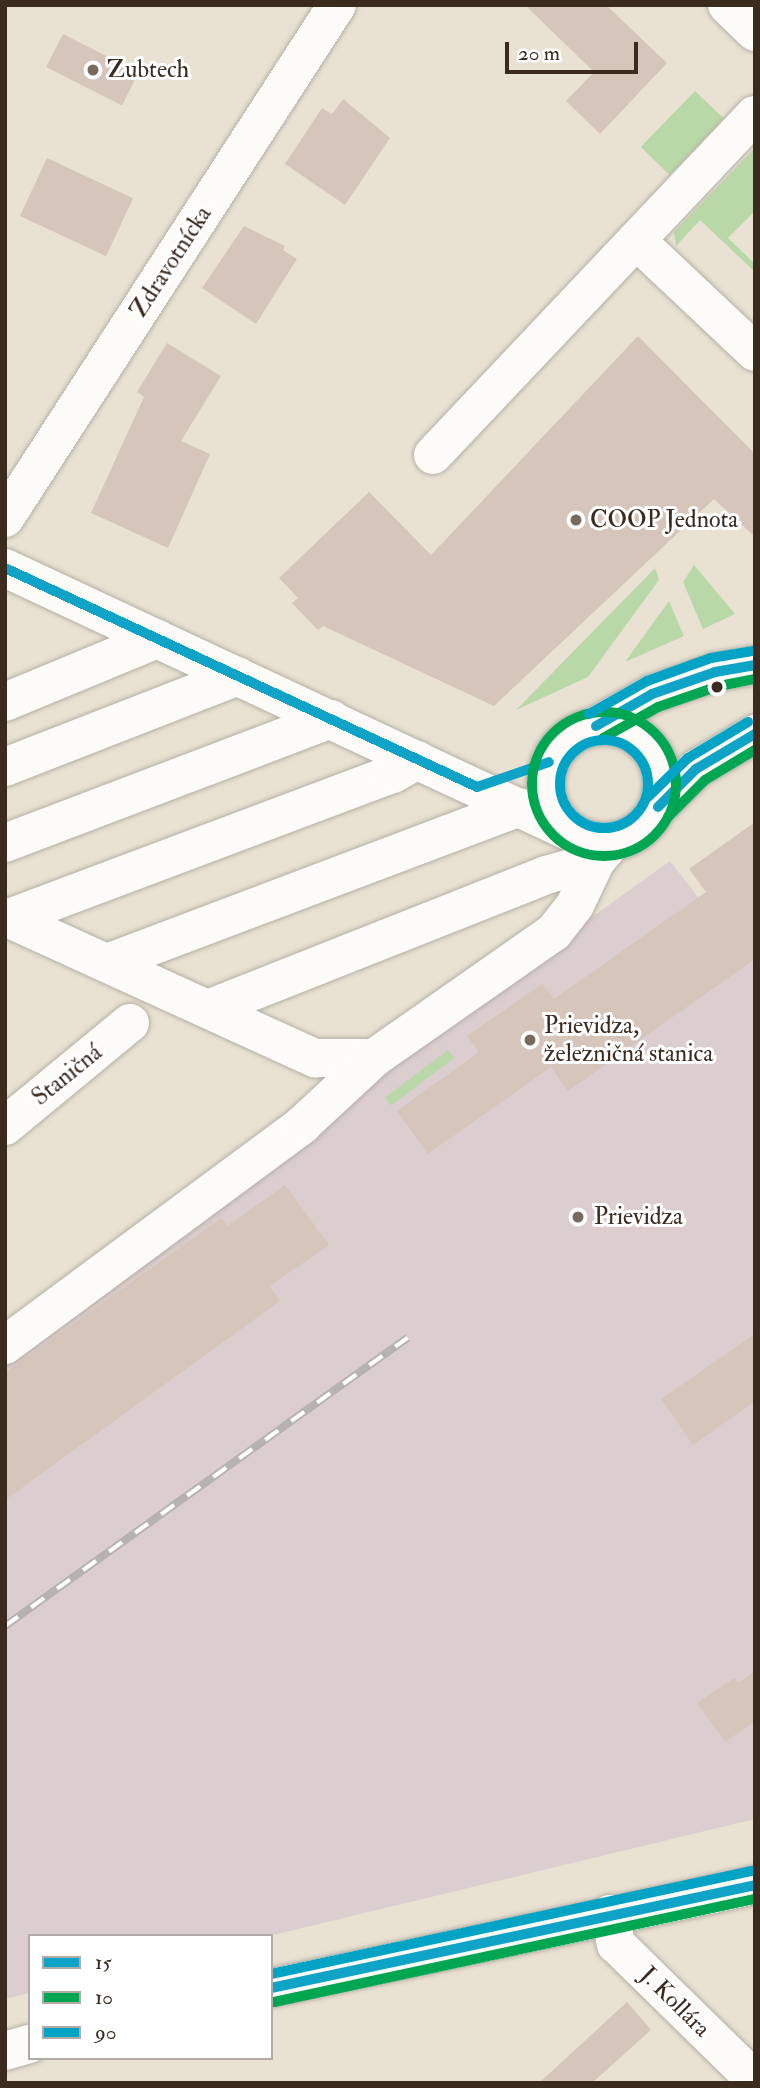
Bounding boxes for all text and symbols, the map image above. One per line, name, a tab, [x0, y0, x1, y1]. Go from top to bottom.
scale bar	[508, 28, 641, 72]
text: 20 m	[518, 40, 560, 67]
place label: Zubtech	[107, 56, 189, 84]
marker: Zubtech	[85, 62, 101, 78]
street label: Zdravotnícka	[124, 201, 218, 323]
place label: COOP Jednota	[590, 506, 738, 534]
marker: COOP Jednota	[568, 512, 584, 528]
unlabelled marker	[710, 680, 724, 694]
place label: Prievidza, železničná stanica	[544, 1012, 713, 1068]
marker: Prievidza, železničná stanica	[522, 1032, 538, 1048]
street label: Staničná	[26, 1038, 108, 1112]
place label: Prievidza	[594, 1203, 683, 1231]
marker: Prievidza	[568, 1207, 588, 1227]
legend	[28, 1934, 273, 2060]
text: 15	[95, 1949, 112, 1976]
street label: J. Kollára	[634, 1961, 716, 2043]
text: 10	[95, 1984, 113, 2011]
text: 90	[95, 2019, 117, 2046]

